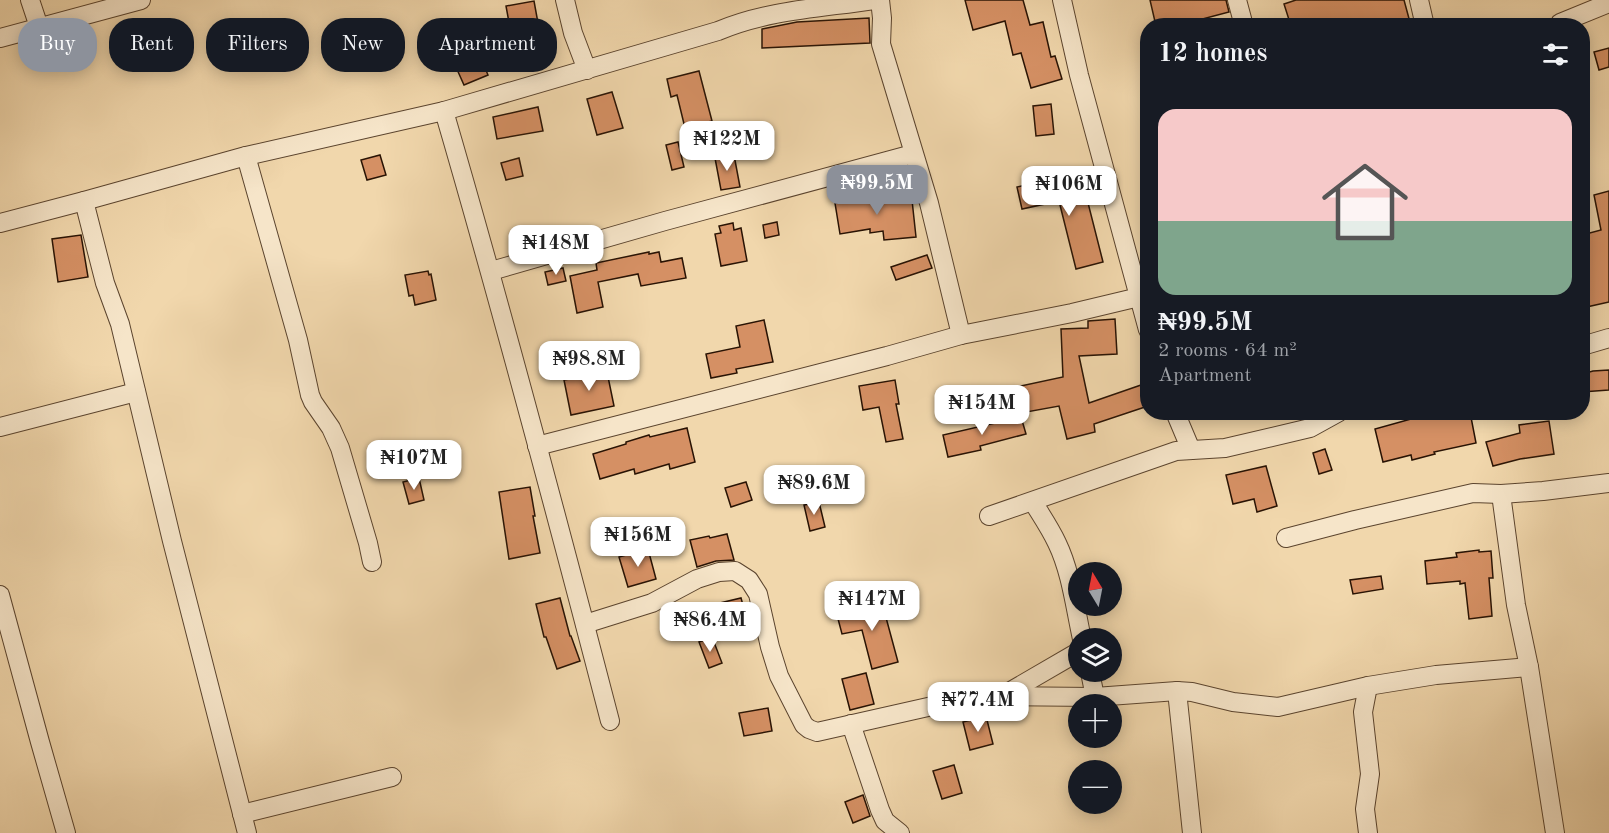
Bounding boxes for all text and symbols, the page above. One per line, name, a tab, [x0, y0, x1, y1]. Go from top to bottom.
chip: Buy	[18, 18, 97, 72]
chip: Rent	[109, 18, 194, 72]
chip: Filters	[206, 18, 309, 72]
chip: New	[321, 18, 405, 72]
chip: Apartment	[417, 18, 557, 72]
icon: filters	[1539, 38, 1572, 71]
text: 12 homes	[1158, 41, 1267, 67]
pin: ₦122M	[685, 121, 769, 172]
text: ₦122M	[693, 130, 761, 150]
icon: home	[1311, 148, 1419, 256]
pin: ₦99.5M	[828, 165, 926, 216]
pin: ₦106M	[1027, 166, 1111, 217]
text: ₦99.5M	[841, 174, 913, 194]
text: ₦106M	[1035, 175, 1103, 195]
pin: ₦148M	[514, 225, 598, 276]
text: ₦148M	[522, 234, 590, 254]
text: ₦99.5M	[1158, 310, 1252, 336]
pin: ₦98.8M	[540, 341, 638, 392]
text: 2 rooms · 64 m²	[1158, 341, 1297, 361]
text: ₦98.8M	[553, 350, 625, 370]
text: Apartment	[1158, 366, 1252, 386]
pin: ₦154M	[940, 385, 1024, 436]
text: ₦154M	[948, 394, 1016, 414]
pin: ₦107M	[372, 440, 456, 491]
text: ₦107M	[380, 449, 448, 469]
pin: ₦89.6M	[765, 465, 863, 516]
text: ₦89.6M	[778, 474, 850, 494]
pin: ₦156M	[596, 517, 680, 568]
text: ₦156M	[604, 526, 672, 546]
north arrow	[1068, 562, 1122, 616]
map controls	[1068, 562, 1122, 814]
pin: ₦147M	[830, 581, 914, 632]
text: ₦147M	[838, 590, 906, 610]
pin: ₦86.4M	[661, 602, 759, 653]
text: ₦86.4M	[674, 611, 746, 631]
button: layers	[1068, 628, 1122, 682]
pin: ₦77.4M	[929, 682, 1027, 733]
text: ₦77.4M	[942, 691, 1014, 711]
button: +	[1068, 694, 1122, 748]
button: −	[1068, 760, 1122, 814]

